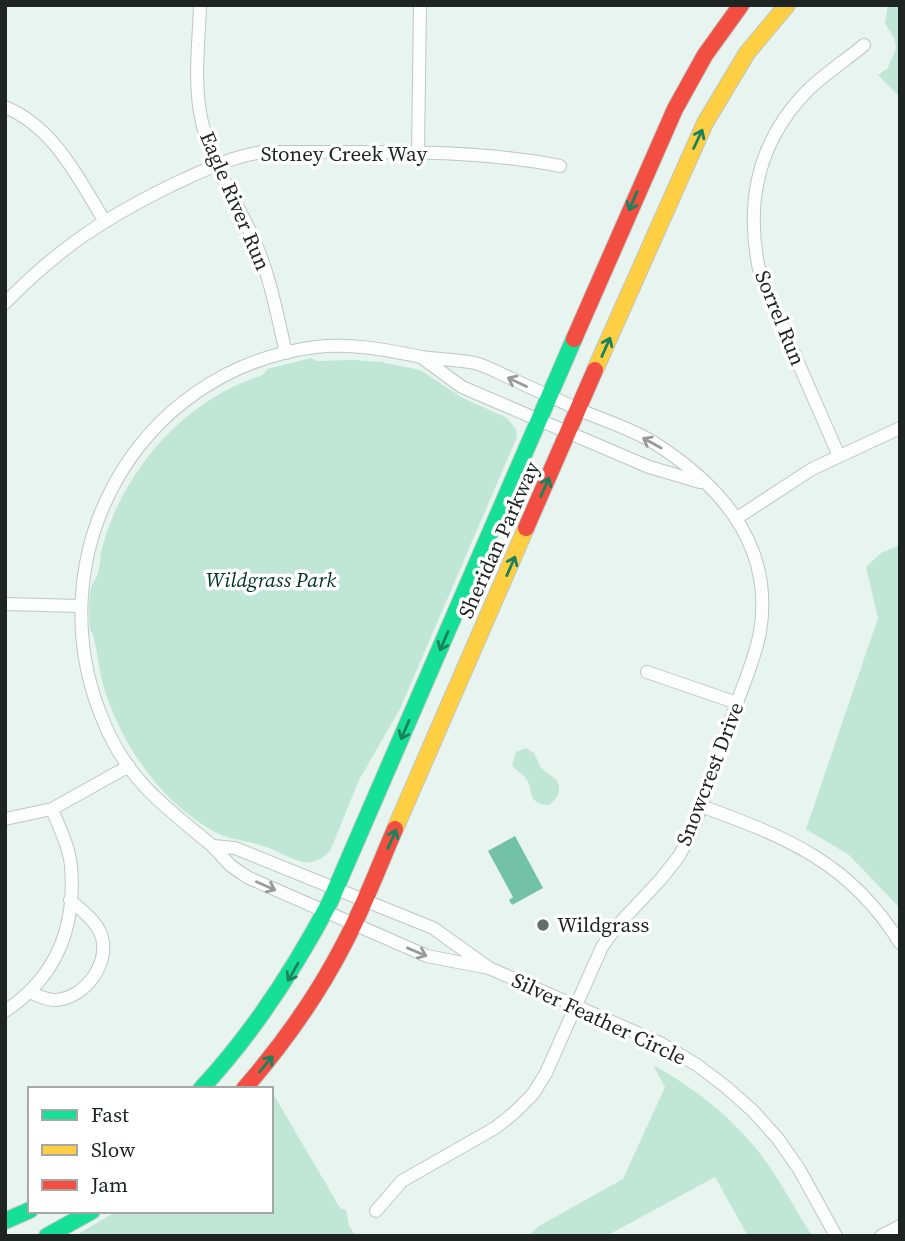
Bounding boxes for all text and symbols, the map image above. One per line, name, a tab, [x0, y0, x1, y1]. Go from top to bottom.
street label: Eagle River Run	[193, 127, 278, 275]
one-way arrow	[692, 128, 705, 149]
street label: Stoney Creek Way	[261, 139, 428, 168]
one-way arrow	[626, 190, 639, 212]
street label: Sorrel Run	[748, 266, 813, 370]
one-way arrow	[601, 337, 614, 358]
one-way arrow	[507, 375, 528, 388]
one-way arrow	[643, 436, 663, 450]
street label: Sheridan Parkway	[451, 457, 546, 623]
one-way arrow	[539, 477, 552, 498]
one-way arrow	[505, 555, 518, 577]
park label: Wildgrass Park	[206, 565, 336, 594]
one-way arrow	[437, 629, 450, 651]
street label: Snowcrest Drive	[669, 698, 750, 850]
one-way arrow	[398, 719, 411, 740]
one-way arrow	[386, 829, 399, 850]
one-way arrow	[255, 880, 277, 893]
place label: Wildgrass	[557, 910, 649, 939]
marker: Wildgrass	[535, 917, 551, 933]
one-way arrow	[406, 946, 427, 959]
one-way arrow	[286, 961, 300, 981]
street label: Silver Feather Circle	[507, 965, 691, 1072]
one-way arrow	[258, 1055, 274, 1073]
legend	[28, 1087, 273, 1213]
text: Fast	[91, 1100, 129, 1129]
text: Slow	[91, 1135, 135, 1164]
text: Jam	[90, 1170, 128, 1199]

